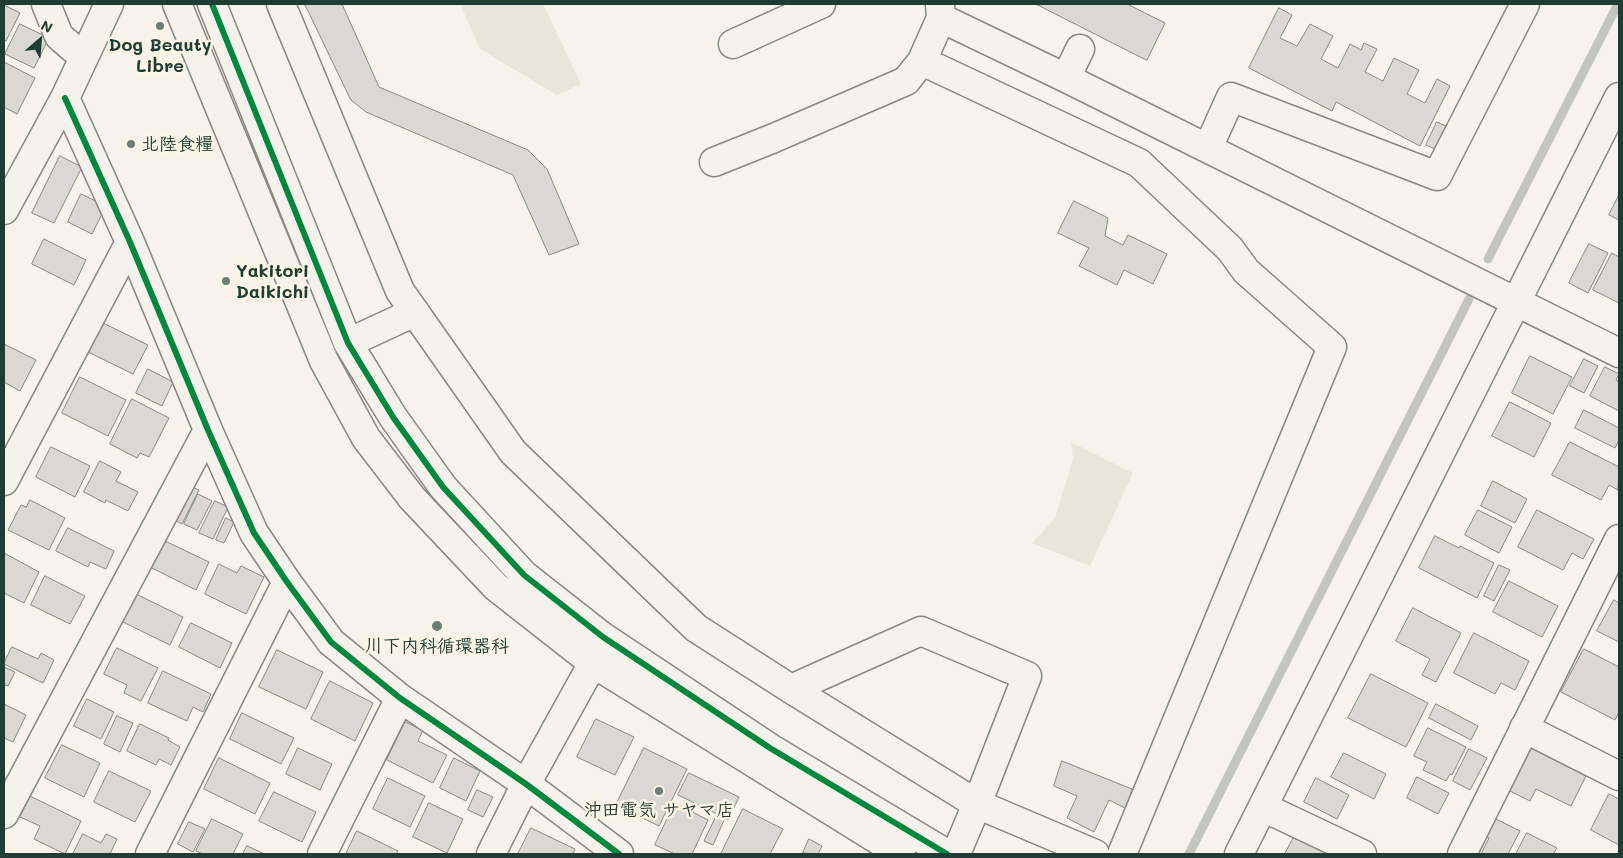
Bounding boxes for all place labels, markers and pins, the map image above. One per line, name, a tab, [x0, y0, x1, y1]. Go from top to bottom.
marker: Dog Beauty Libre	[154, 20, 166, 32]
place label: Dog Beauty Libre	[108, 34, 212, 76]
place label: 北陸食糧	[141, 133, 213, 155]
marker: 北陸食糧	[125, 138, 137, 150]
place label: Yakitori Daikichi	[236, 260, 309, 302]
marker: Yakitori Daikichi	[220, 275, 232, 287]
marker: 川下内科循環器科	[430, 619, 444, 633]
place label: 川下内科循環器科	[365, 635, 509, 657]
marker: 沖田電気 サヤマ店	[653, 785, 665, 797]
place label: 沖田電気 サヤマ店	[584, 799, 734, 821]

